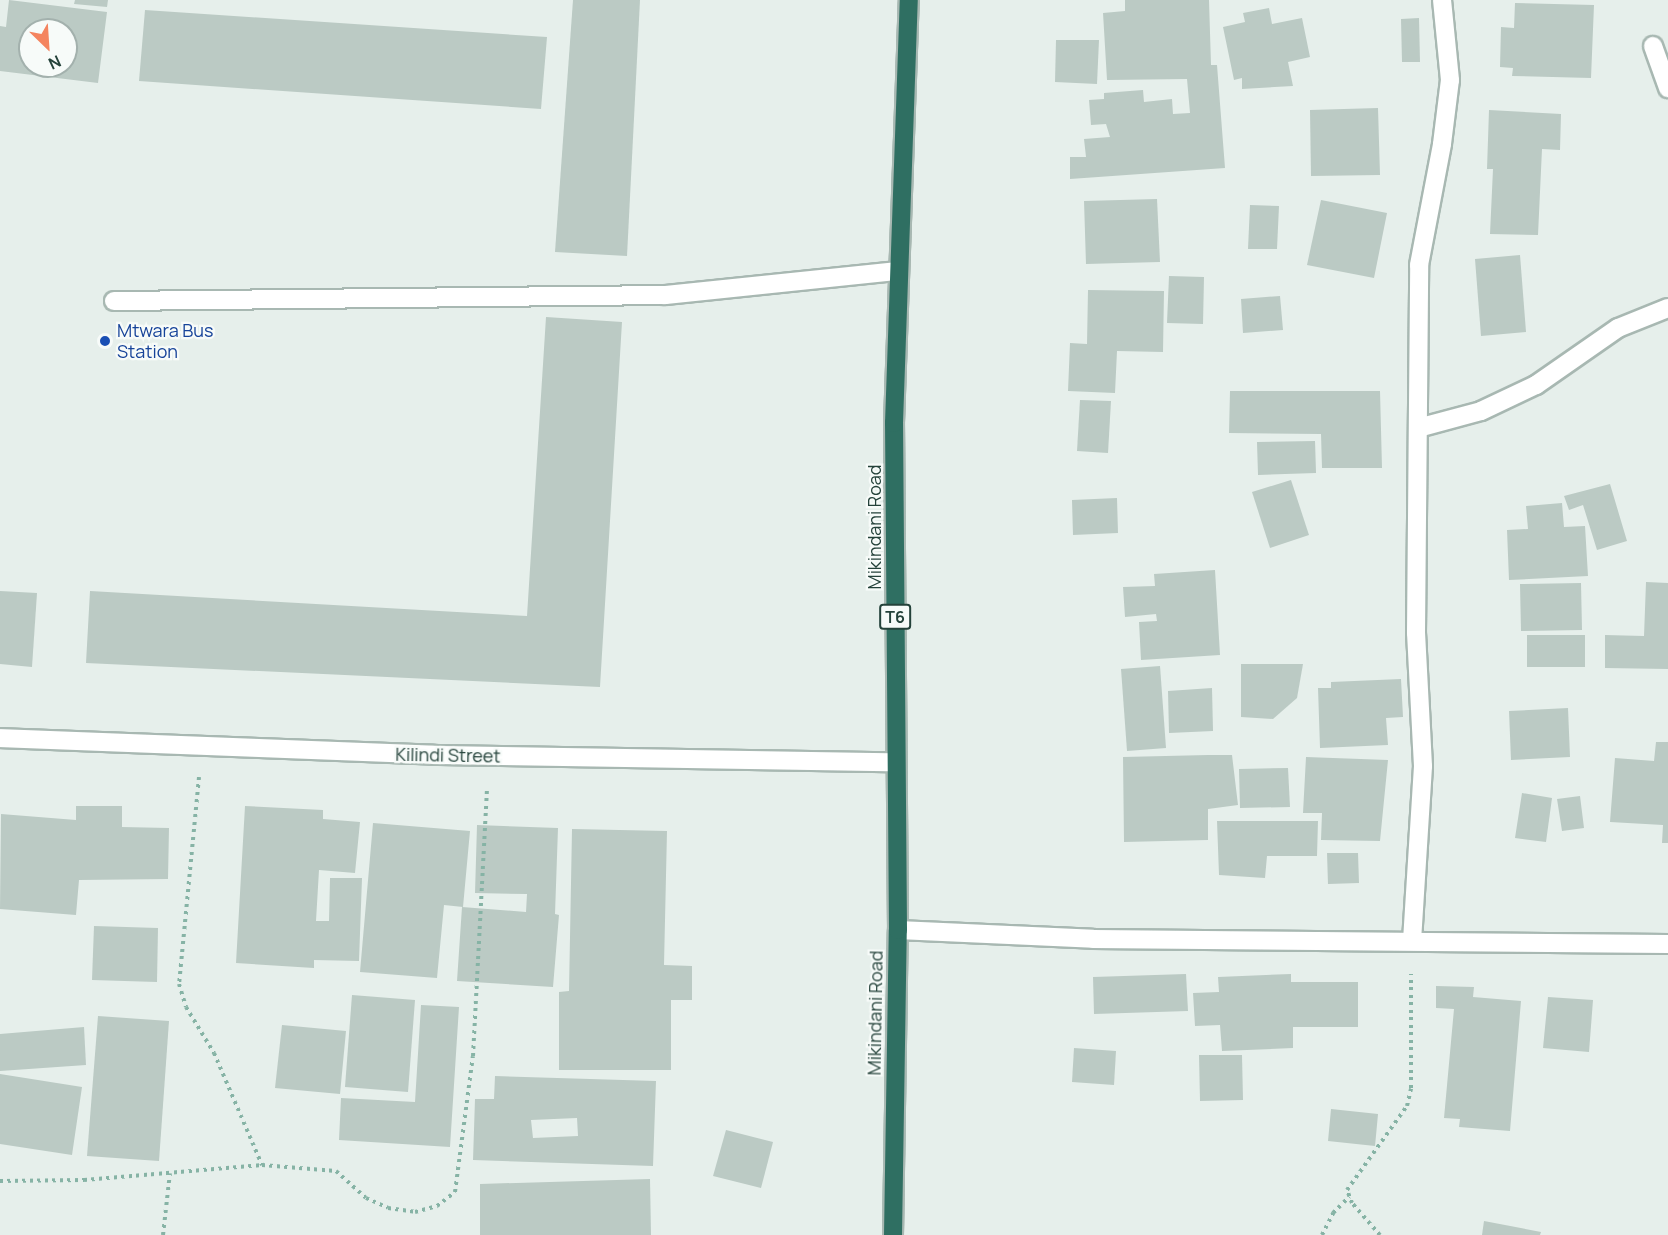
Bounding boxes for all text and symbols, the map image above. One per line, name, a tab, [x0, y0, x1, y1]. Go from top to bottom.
north arrow	[18, 18, 78, 78]
text: N	[45, 50, 65, 75]
place label: Mtwara Bus Station	[117, 320, 214, 362]
marker: Mtwara Bus Station	[98, 334, 112, 348]
street label: Mikindani Road	[863, 465, 885, 589]
road number: T6	[878, 604, 912, 630]
street label: Kilindi Street	[395, 743, 501, 767]
street label: Mikindani Road	[863, 950, 887, 1076]

